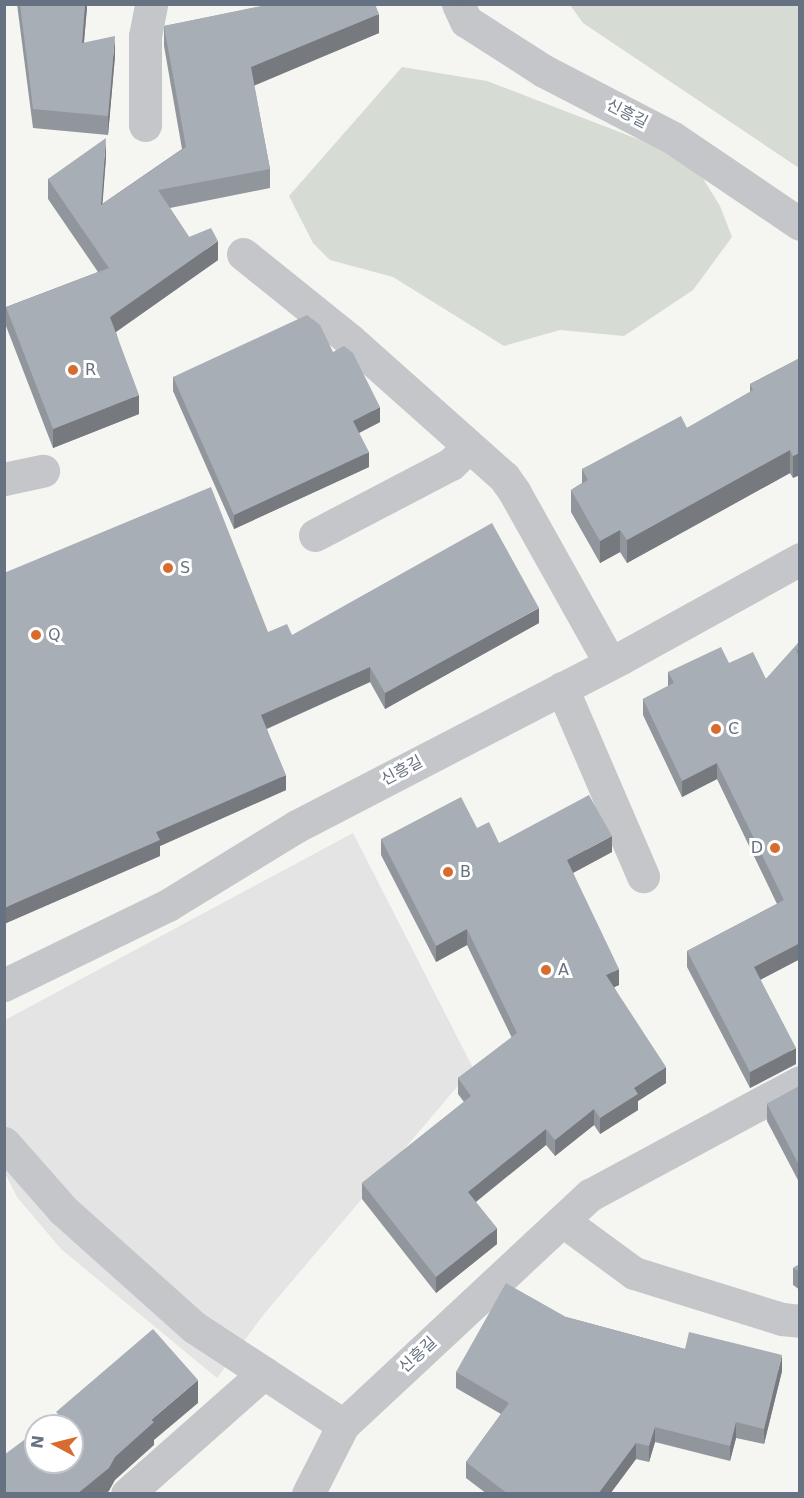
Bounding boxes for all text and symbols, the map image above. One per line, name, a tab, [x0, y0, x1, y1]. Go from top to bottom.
street label: 신흥길	[603, 95, 651, 133]
place label: R	[85, 360, 96, 380]
marker: R	[66, 363, 80, 377]
place label: S	[180, 558, 190, 578]
marker: S	[161, 561, 175, 575]
place label: Q	[48, 625, 61, 645]
marker: Q	[29, 628, 43, 642]
place label: C	[728, 719, 739, 739]
marker: C	[709, 722, 723, 736]
street label: 신흥길	[378, 752, 426, 790]
place label: D	[751, 838, 763, 858]
marker: D	[768, 841, 782, 855]
place label: B	[460, 862, 471, 882]
marker: B	[441, 865, 455, 879]
place label: A	[558, 960, 569, 980]
marker: A	[539, 963, 553, 977]
street label: 신흥길	[395, 1333, 441, 1377]
north arrow	[24, 1414, 84, 1474]
text: N	[27, 1434, 48, 1450]

